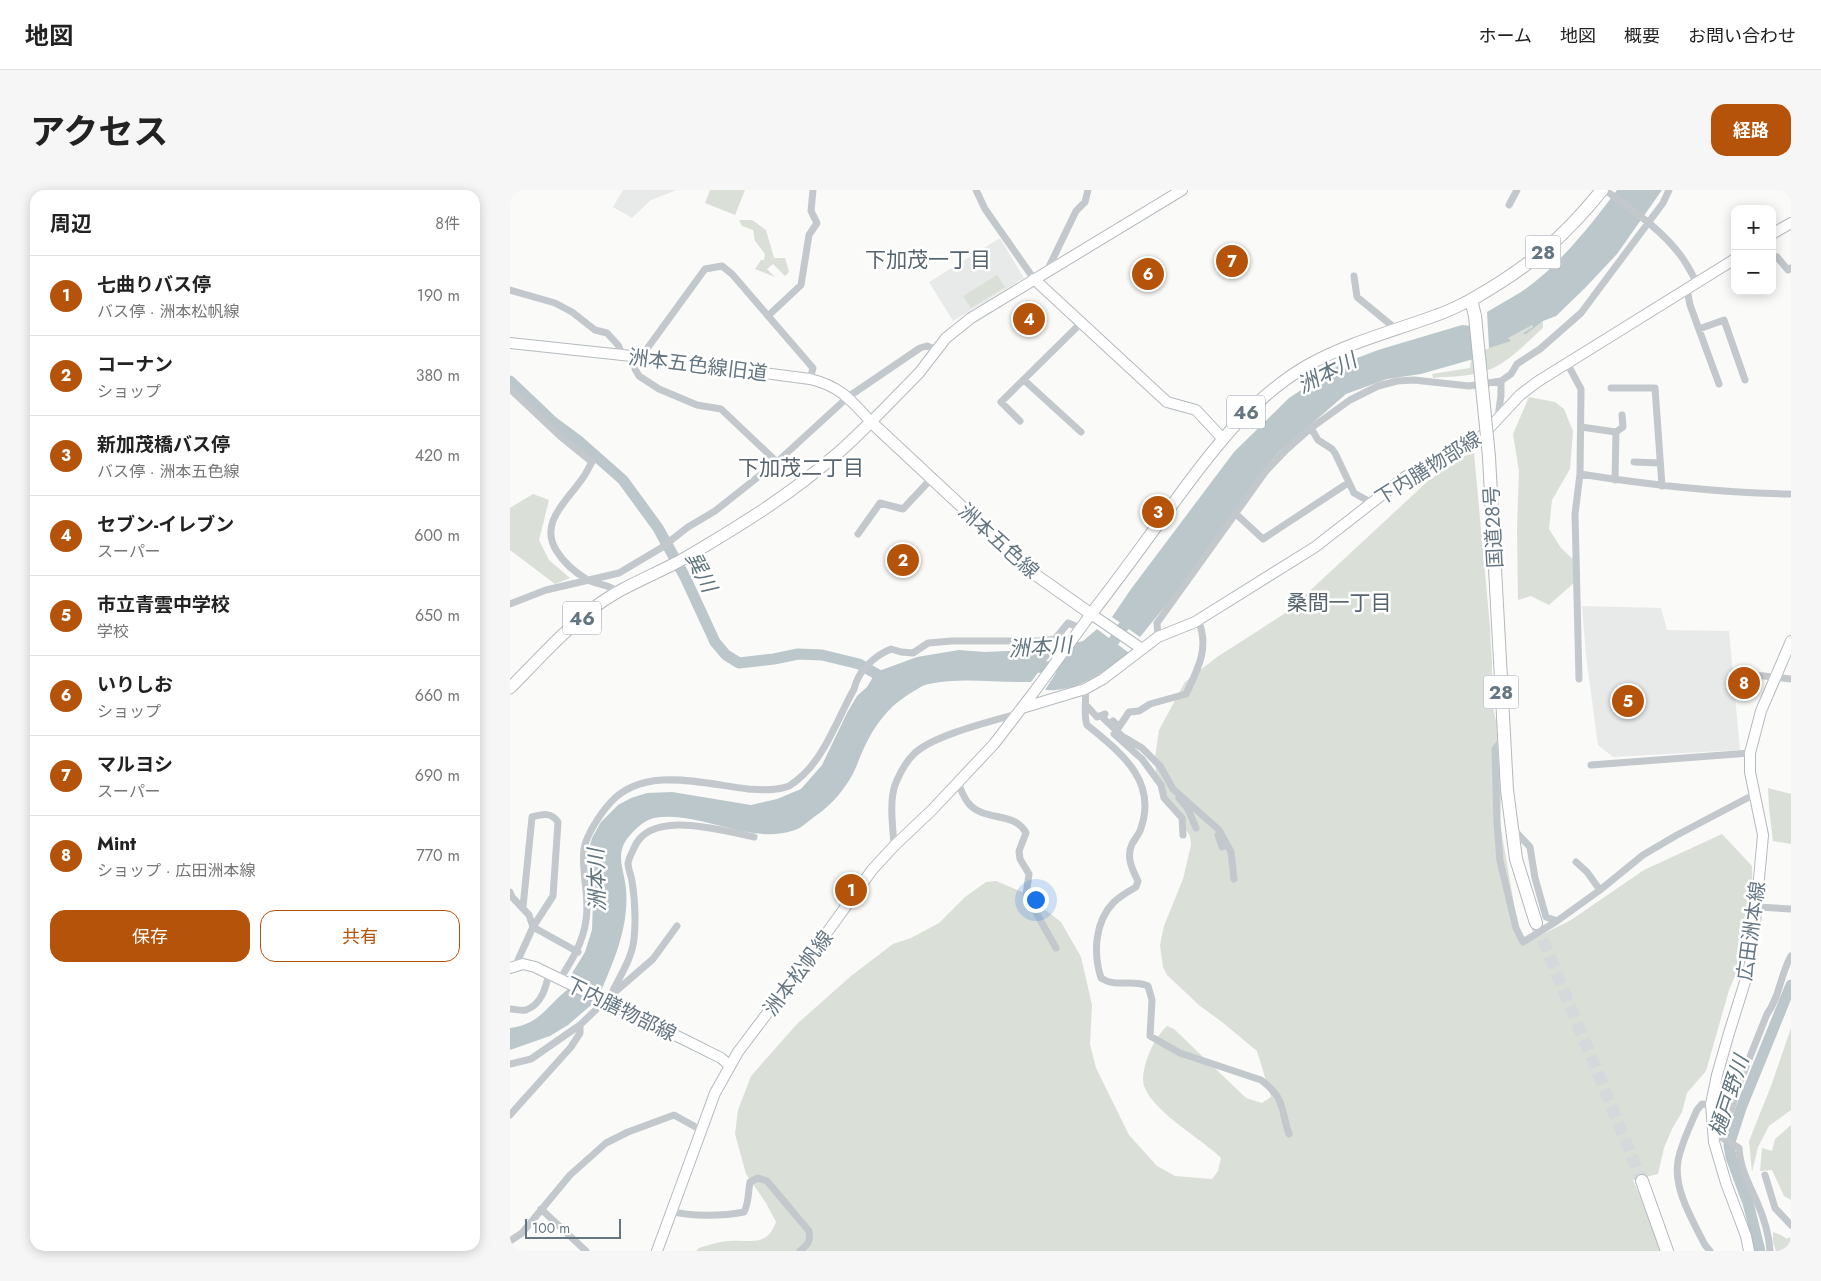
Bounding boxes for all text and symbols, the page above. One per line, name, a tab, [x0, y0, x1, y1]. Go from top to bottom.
text: 地図	[25, 18, 73, 53]
text: ホーム	[1479, 23, 1532, 49]
text: 地図	[1560, 23, 1596, 49]
text: 概要	[1624, 23, 1660, 49]
text: お問い合わせ	[1688, 23, 1796, 49]
button: 経路	[1711, 104, 1791, 156]
text: アクセス	[30, 107, 168, 157]
map controls	[1731, 205, 1776, 295]
button: +	[1731, 205, 1776, 250]
text: 周辺	[50, 209, 92, 239]
text: 8件	[435, 212, 460, 235]
road number: 28	[1526, 236, 1560, 268]
pin: 7	[1216, 242, 1248, 280]
district label: 下加茂一丁目	[865, 245, 991, 275]
button: −	[1731, 250, 1776, 295]
pin: 6	[1132, 255, 1164, 293]
text: 七曲りバス停	[97, 271, 211, 298]
text: 1	[62, 284, 70, 307]
text: 190 m	[417, 284, 460, 307]
text: バス停 · 洲本松帆線	[97, 300, 239, 323]
pin: 4	[1013, 300, 1045, 338]
street label: 洲本五色線旧道	[627, 343, 769, 388]
water label: 洲本川	[1292, 344, 1364, 401]
text: コーナン	[97, 351, 173, 378]
text: 2	[61, 364, 71, 387]
text: 380 m	[416, 364, 460, 387]
text: ショップ	[97, 380, 161, 403]
road number: 46	[1227, 396, 1265, 428]
street label: 下内膳物部線	[1370, 424, 1487, 513]
text: 新加茂橋バス停	[97, 431, 230, 458]
text: 3	[61, 444, 71, 467]
text: 420 m	[415, 444, 460, 467]
district label: 下加茂二丁目	[738, 453, 864, 483]
text: バス停 · 洲本五色線	[97, 460, 239, 483]
street label: 国道28号	[1477, 485, 1510, 569]
pin: 3	[1142, 493, 1174, 531]
street label: 洲本五色線	[952, 497, 1046, 586]
text: セブン-イレブン	[97, 511, 234, 538]
text: 4	[60, 524, 72, 547]
text: 600 m	[414, 524, 460, 547]
text: スーパー	[97, 540, 161, 563]
pin: 2	[887, 541, 919, 579]
water label: 巽川	[678, 546, 725, 599]
district label: 桑間一丁目	[1287, 588, 1392, 618]
text: 市立青雲中学校	[97, 591, 230, 618]
road number: 46	[563, 602, 601, 634]
text: 5	[61, 604, 71, 627]
text: 650 m	[415, 604, 460, 627]
text: 学校	[97, 620, 129, 643]
water label: 洲本川	[1008, 630, 1074, 664]
pin: 8	[1728, 664, 1760, 702]
text: いりしお	[97, 671, 173, 698]
road number: 28	[1484, 676, 1518, 708]
pin: 5	[1612, 682, 1644, 720]
text: 6	[61, 684, 71, 707]
text: 660 m	[415, 684, 460, 707]
text: ショップ	[97, 700, 161, 723]
text: マルヨシ	[97, 751, 173, 778]
text: 7	[61, 764, 71, 787]
text: 690 m	[415, 764, 460, 787]
text: スーパー	[97, 780, 161, 803]
text: Mint	[97, 830, 136, 857]
text: 8	[61, 844, 71, 867]
text: 770 m	[416, 844, 460, 867]
water label: 洲本川	[581, 846, 613, 912]
text: ショップ · 広田洲本線	[97, 859, 255, 882]
pin: 1	[835, 871, 867, 909]
street label: 広田洲本線	[1730, 880, 1773, 983]
your location	[1023, 887, 1049, 913]
button: 保存	[50, 910, 250, 962]
button: 共有	[260, 910, 460, 962]
street label: 洲本松帆線	[757, 925, 840, 1022]
street label: 下内膳物部線	[560, 970, 681, 1049]
water label: 樋戸野川	[1702, 1050, 1757, 1141]
scale bar	[525, 1216, 621, 1239]
text: 100 m	[532, 1218, 570, 1238]

